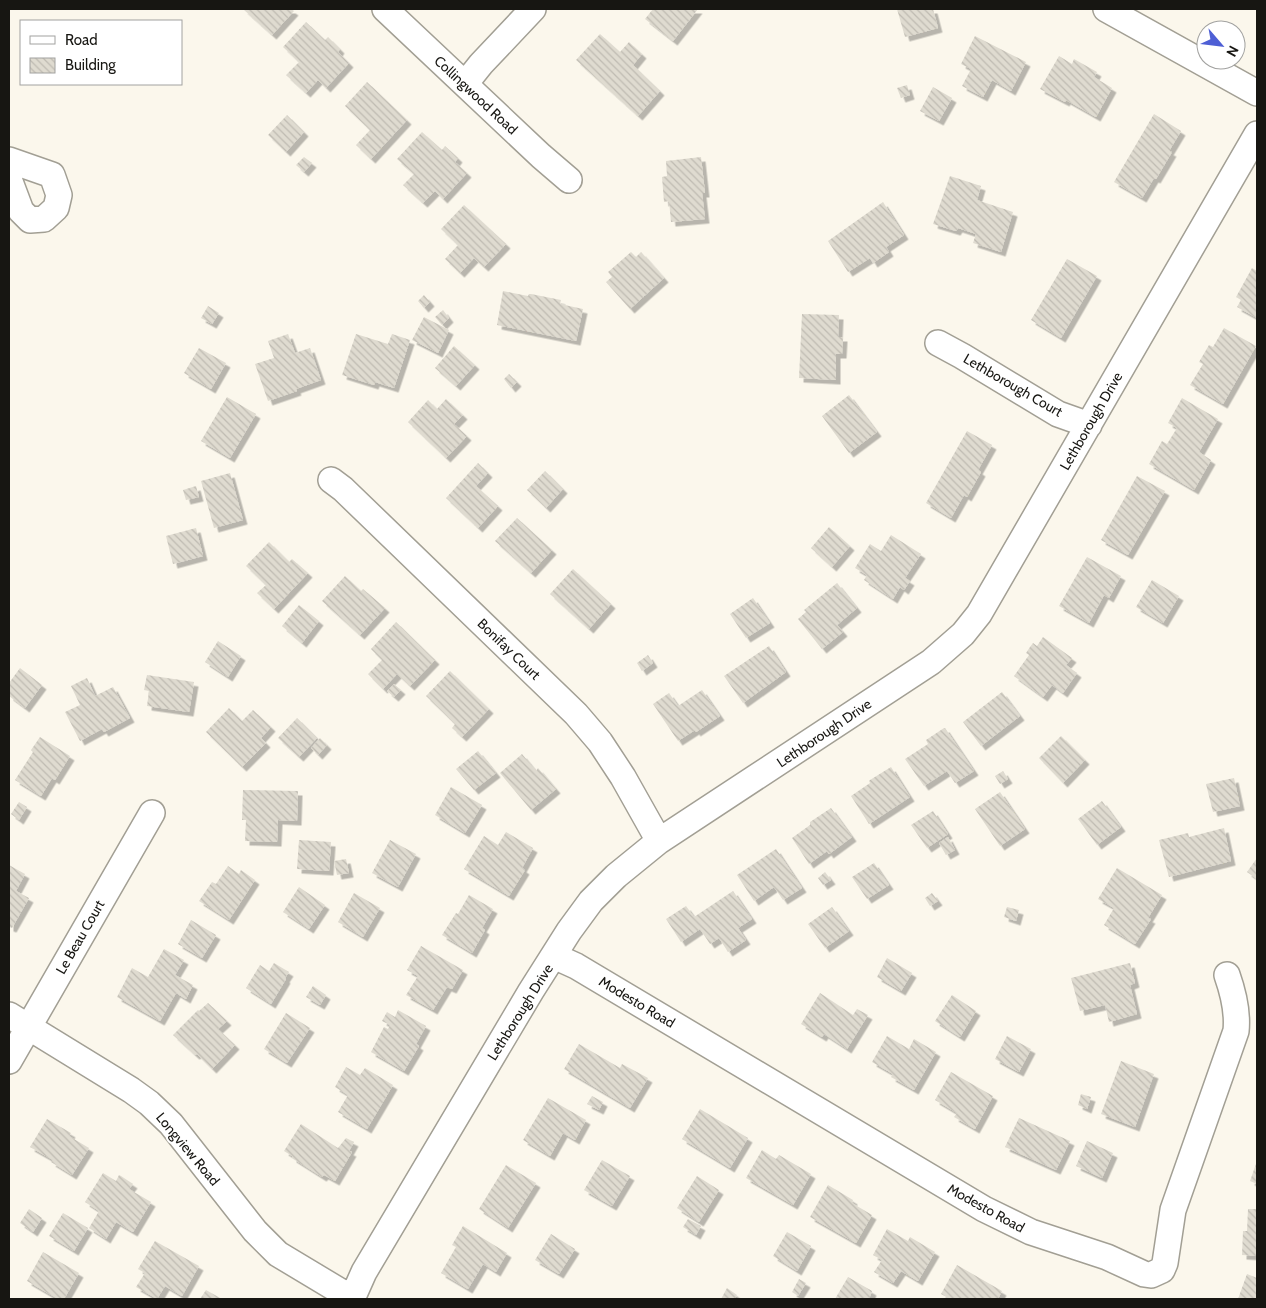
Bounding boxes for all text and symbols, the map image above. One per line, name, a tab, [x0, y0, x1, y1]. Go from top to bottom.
legend	[20, 20, 182, 85]
north arrow	[1196, 20, 1246, 70]
text: Road	[65, 31, 98, 49]
text: N	[1222, 43, 1243, 60]
street label: Collingwood Road	[431, 52, 521, 138]
text: Building	[65, 56, 116, 74]
street label: Lethborough Court	[960, 349, 1066, 421]
street label: Lethborough Drive	[1056, 369, 1126, 473]
street label: Bonifay Court	[474, 615, 544, 684]
street label: Lethborough Drive	[773, 695, 875, 771]
street label: Le Beau Court	[52, 897, 109, 977]
street label: Lethborough Drive	[483, 960, 557, 1064]
street label: Modesto Road	[596, 972, 678, 1032]
street label: Longview Road	[152, 1109, 224, 1189]
street label: Modesto Road	[944, 1179, 1028, 1237]

